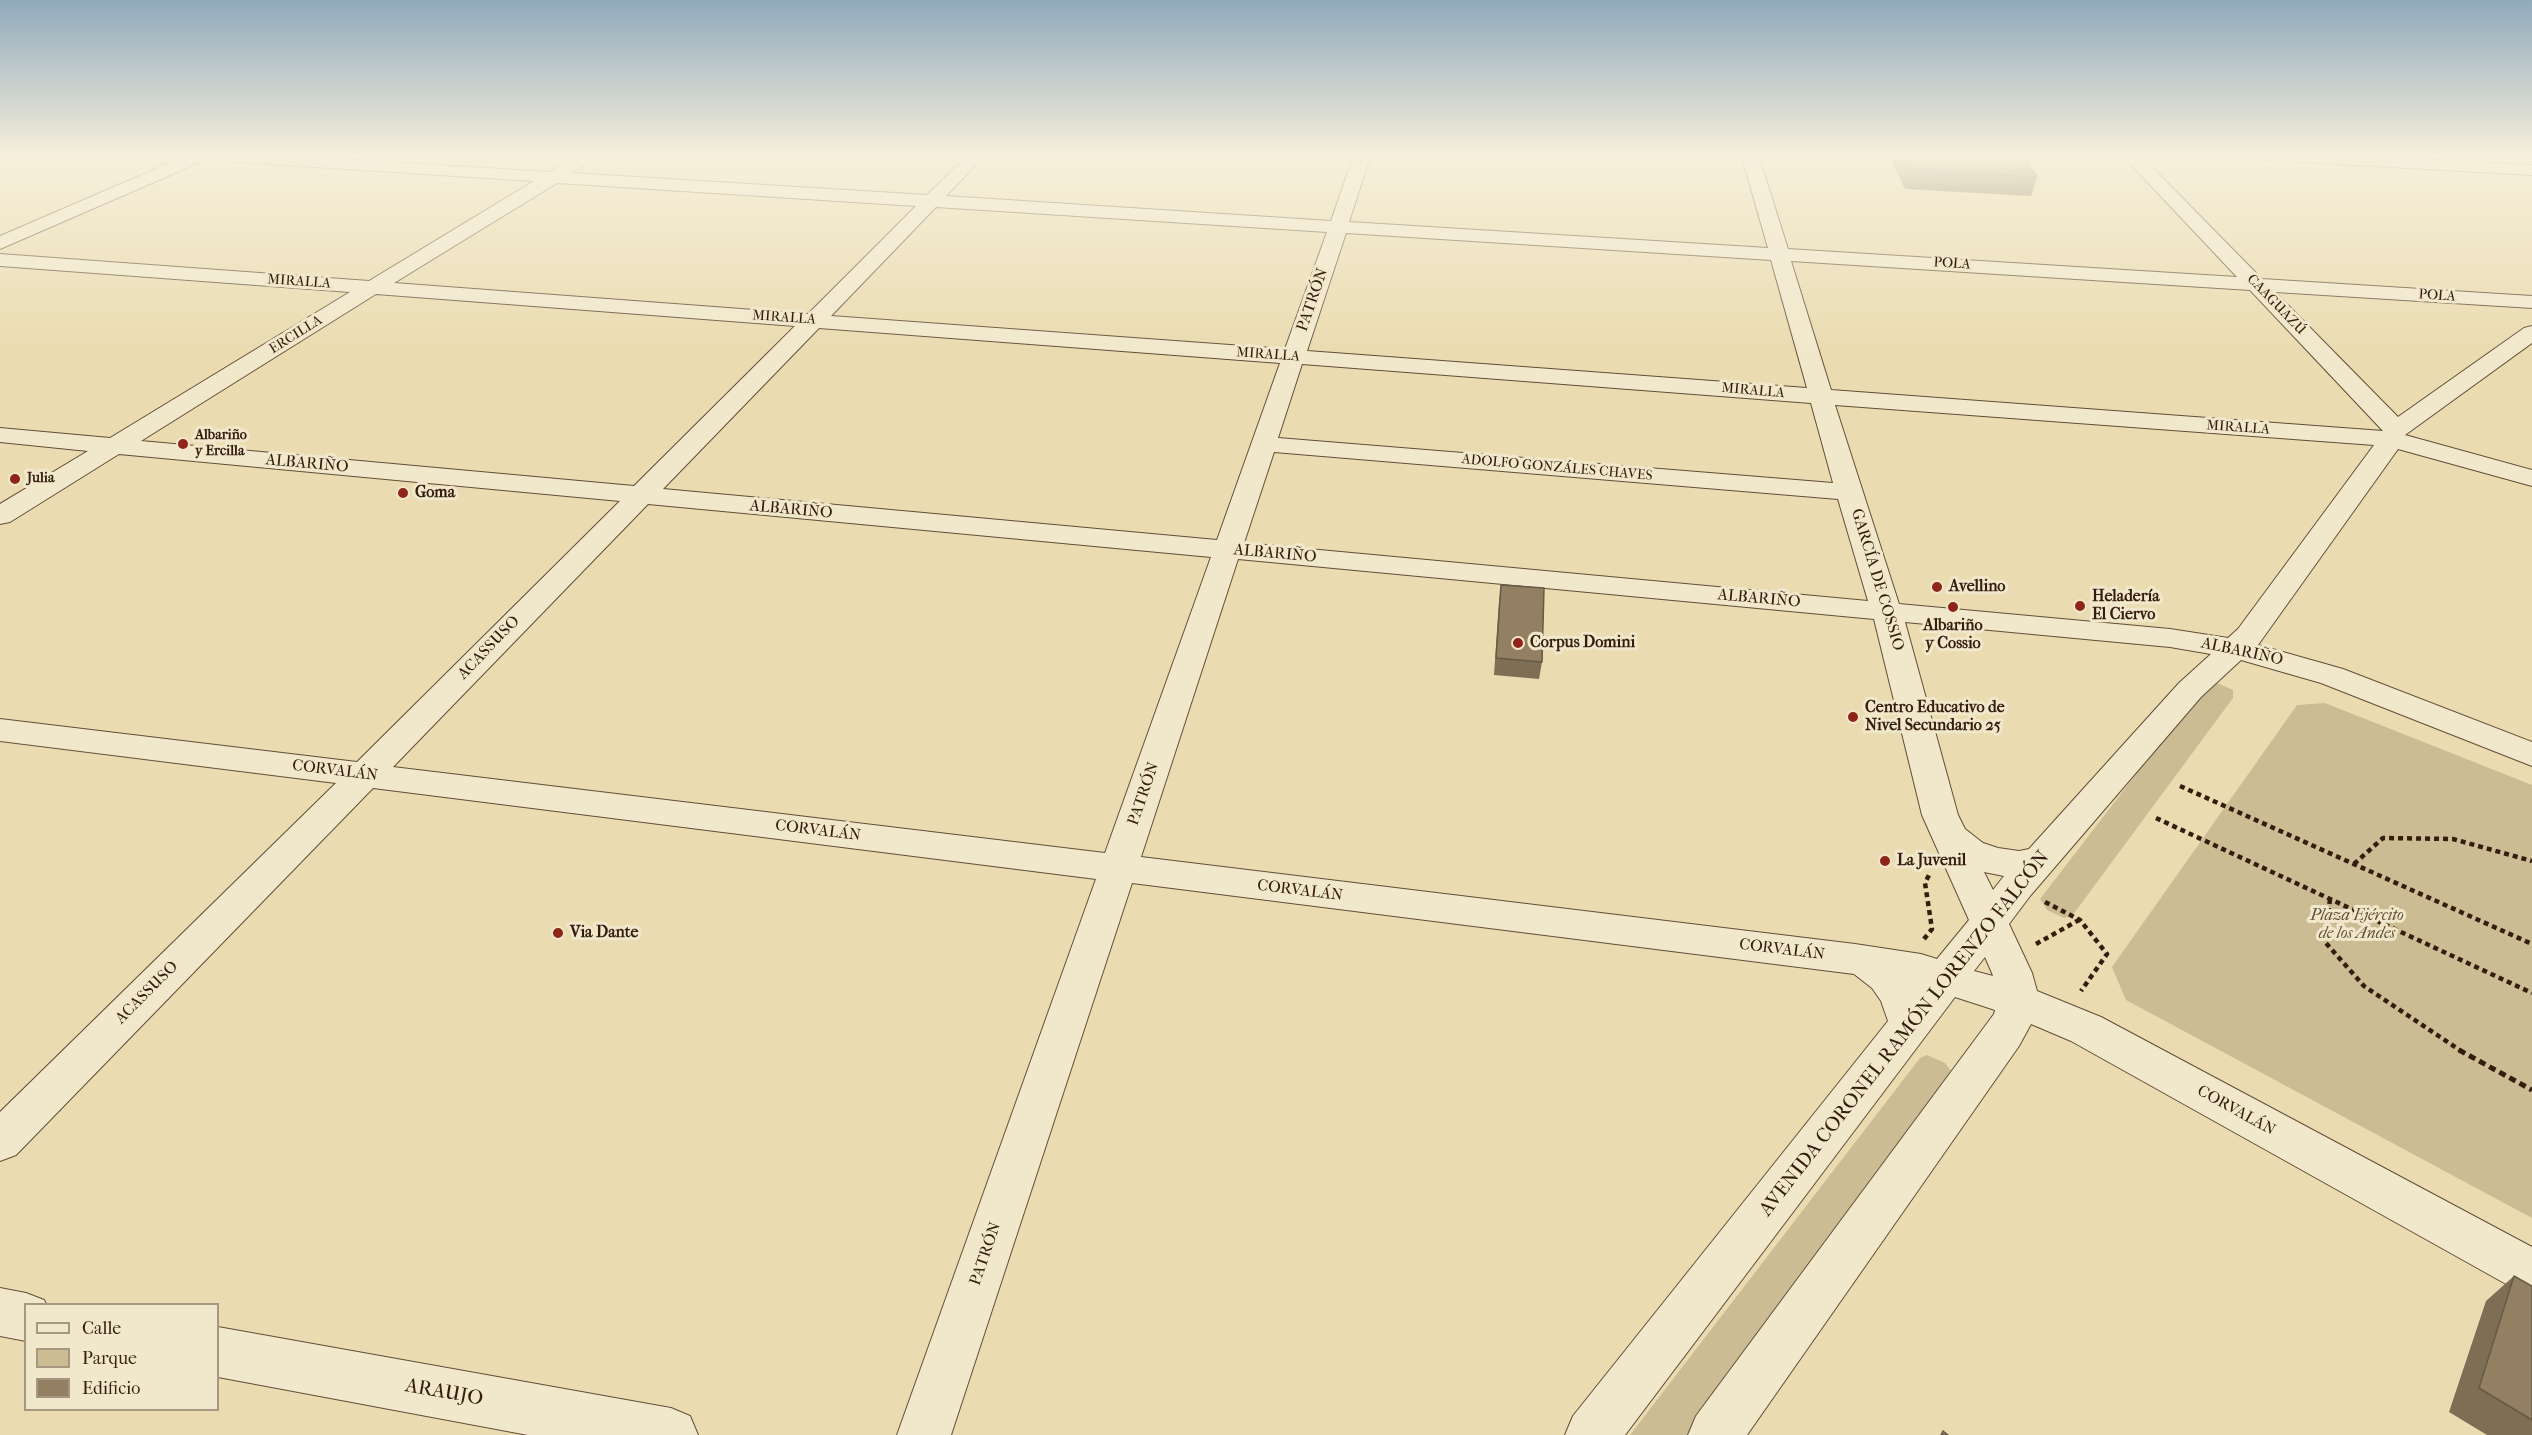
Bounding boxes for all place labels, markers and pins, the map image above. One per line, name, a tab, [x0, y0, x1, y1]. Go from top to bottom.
place label: Albariño y Ercilla	[195, 428, 247, 460]
marker: Albariño y Ercilla	[176, 437, 190, 451]
place label: Julia	[27, 471, 54, 487]
marker: Julia	[8, 472, 22, 486]
place label: Goma	[415, 483, 455, 503]
marker: Goma	[396, 486, 410, 500]
place label: Avellino	[1949, 577, 2005, 597]
marker: Avellino	[1930, 580, 1944, 594]
place label: Heladería El Ciervo	[2092, 587, 2160, 625]
marker: Heladería El Ciervo	[2073, 599, 2087, 613]
marker: Albariño y Cossio	[1946, 600, 1960, 614]
place label: Albariño y Cossio	[1923, 616, 1983, 654]
place label: Corpus Domini	[1530, 633, 1635, 653]
marker: Corpus Domini	[1511, 636, 1525, 650]
place label: Centro Educativo de Nivel Secundario 25	[1865, 698, 2005, 736]
marker: Centro Educativo de Nivel Secundario 25	[1846, 710, 1860, 724]
place label: La Juvenil	[1897, 851, 1966, 871]
marker: La Juvenil	[1878, 854, 1892, 868]
place label: Via Dante	[570, 923, 638, 943]
marker: Via Dante	[551, 926, 565, 940]

